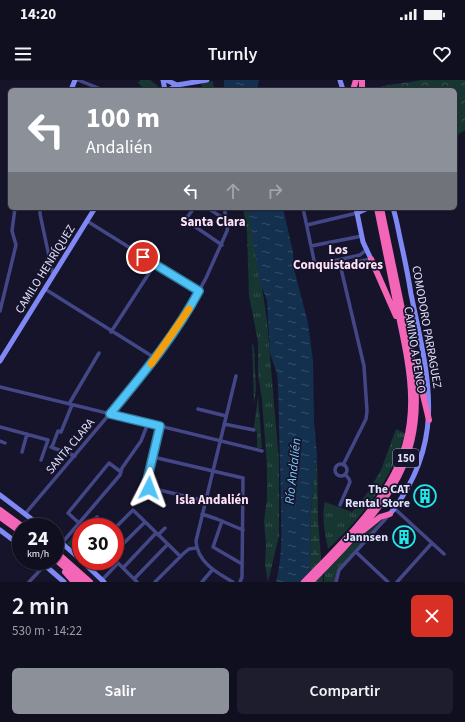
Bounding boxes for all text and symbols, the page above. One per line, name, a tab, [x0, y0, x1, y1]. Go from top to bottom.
text: 14:20	[20, 4, 56, 25]
text: Turnly	[208, 42, 257, 67]
icon: menu	[12, 43, 34, 65]
icon: heart	[431, 43, 453, 65]
text: 100 m	[86, 98, 160, 138]
icon: left	[20, 104, 72, 156]
text: Andalién	[86, 135, 152, 160]
icon: left	[180, 180, 202, 202]
icon: ahead	[222, 180, 244, 202]
icon: right	[264, 180, 286, 202]
district label: Santa Clara	[180, 213, 246, 231]
street label: CAMILO HENRÍQUEZ	[11, 222, 80, 317]
pin	[126, 240, 160, 274]
district label: Los Conquistadores	[293, 241, 383, 274]
icon: arrive	[132, 246, 154, 268]
street label: COMODORO PARRAGUEZ	[407, 264, 446, 390]
street label: CAMINO A PENCO	[399, 305, 430, 395]
street label: SANTA CLARA	[42, 414, 99, 478]
water label: Río Andalién	[281, 437, 305, 505]
road number: 150	[393, 449, 419, 467]
position arrow	[128, 467, 170, 509]
place label: The CAT Rental Store	[345, 481, 410, 512]
building icon: The CAT Rental Store	[412, 483, 438, 509]
district label: Isla Andalién	[175, 491, 249, 509]
speed limit sign: 30	[72, 518, 124, 570]
building icon: Jannsen	[391, 524, 417, 550]
text: 24	[27, 525, 49, 553]
place label: Jannsen	[343, 529, 388, 546]
text: km/h	[27, 547, 49, 561]
text: 2 min	[12, 589, 69, 624]
button: close	[411, 595, 453, 637]
text: 530 m · 14:22	[12, 622, 82, 640]
button: Salir	[12, 668, 229, 714]
button: Compartir	[237, 668, 453, 714]

